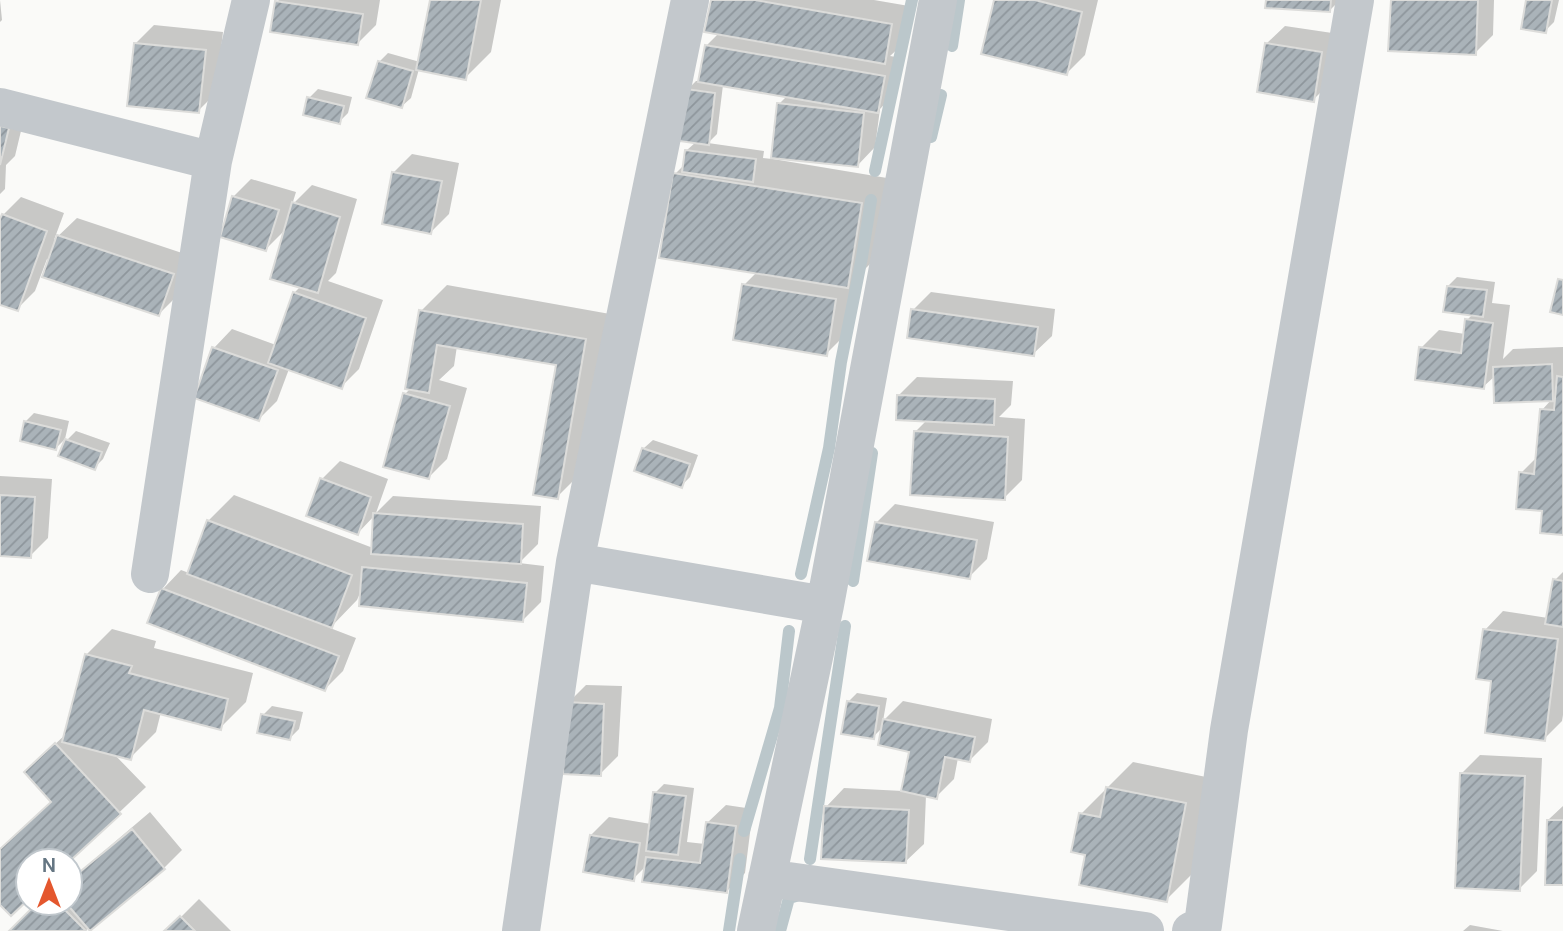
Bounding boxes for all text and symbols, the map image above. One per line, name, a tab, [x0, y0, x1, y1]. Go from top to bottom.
north arrow	[14, 847, 84, 917]
text: N	[42, 853, 56, 878]

